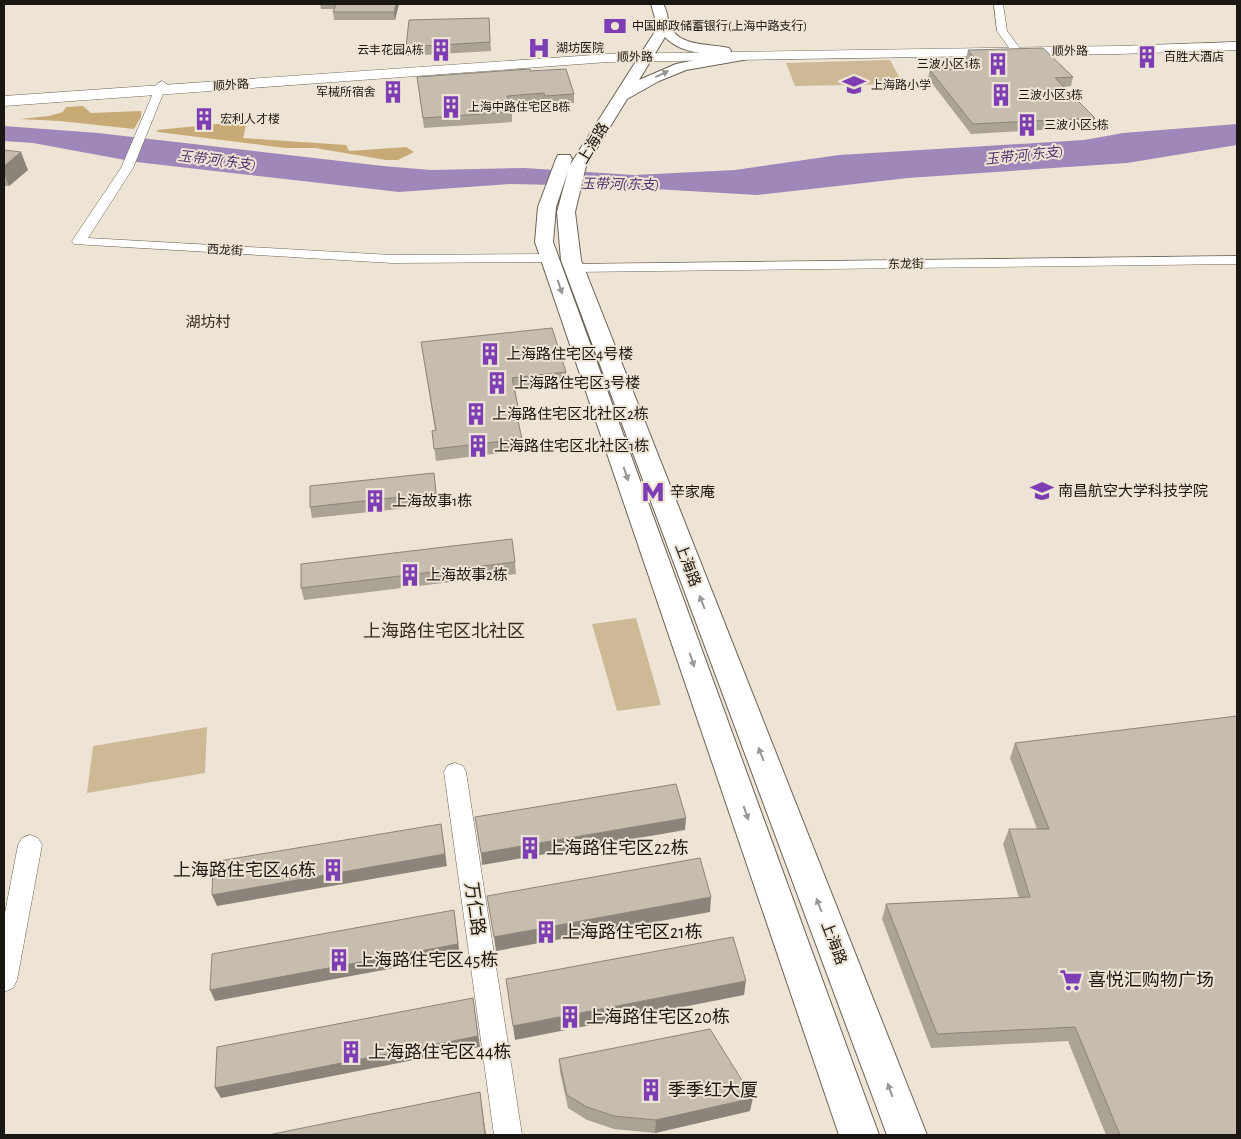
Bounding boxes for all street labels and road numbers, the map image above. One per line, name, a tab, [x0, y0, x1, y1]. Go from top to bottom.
street label: 顺外路	[1052, 44, 1088, 57]
street label: 顺外路	[617, 50, 653, 63]
street label: 顺外路	[213, 77, 249, 92]
street label: 上海路	[575, 120, 611, 166]
street label: 西龙街	[207, 242, 243, 257]
street label: 东龙街	[888, 257, 924, 270]
street label: 上海路	[672, 541, 704, 589]
street label: 万仁路	[461, 881, 489, 937]
street label: 上海路	[818, 919, 850, 967]

